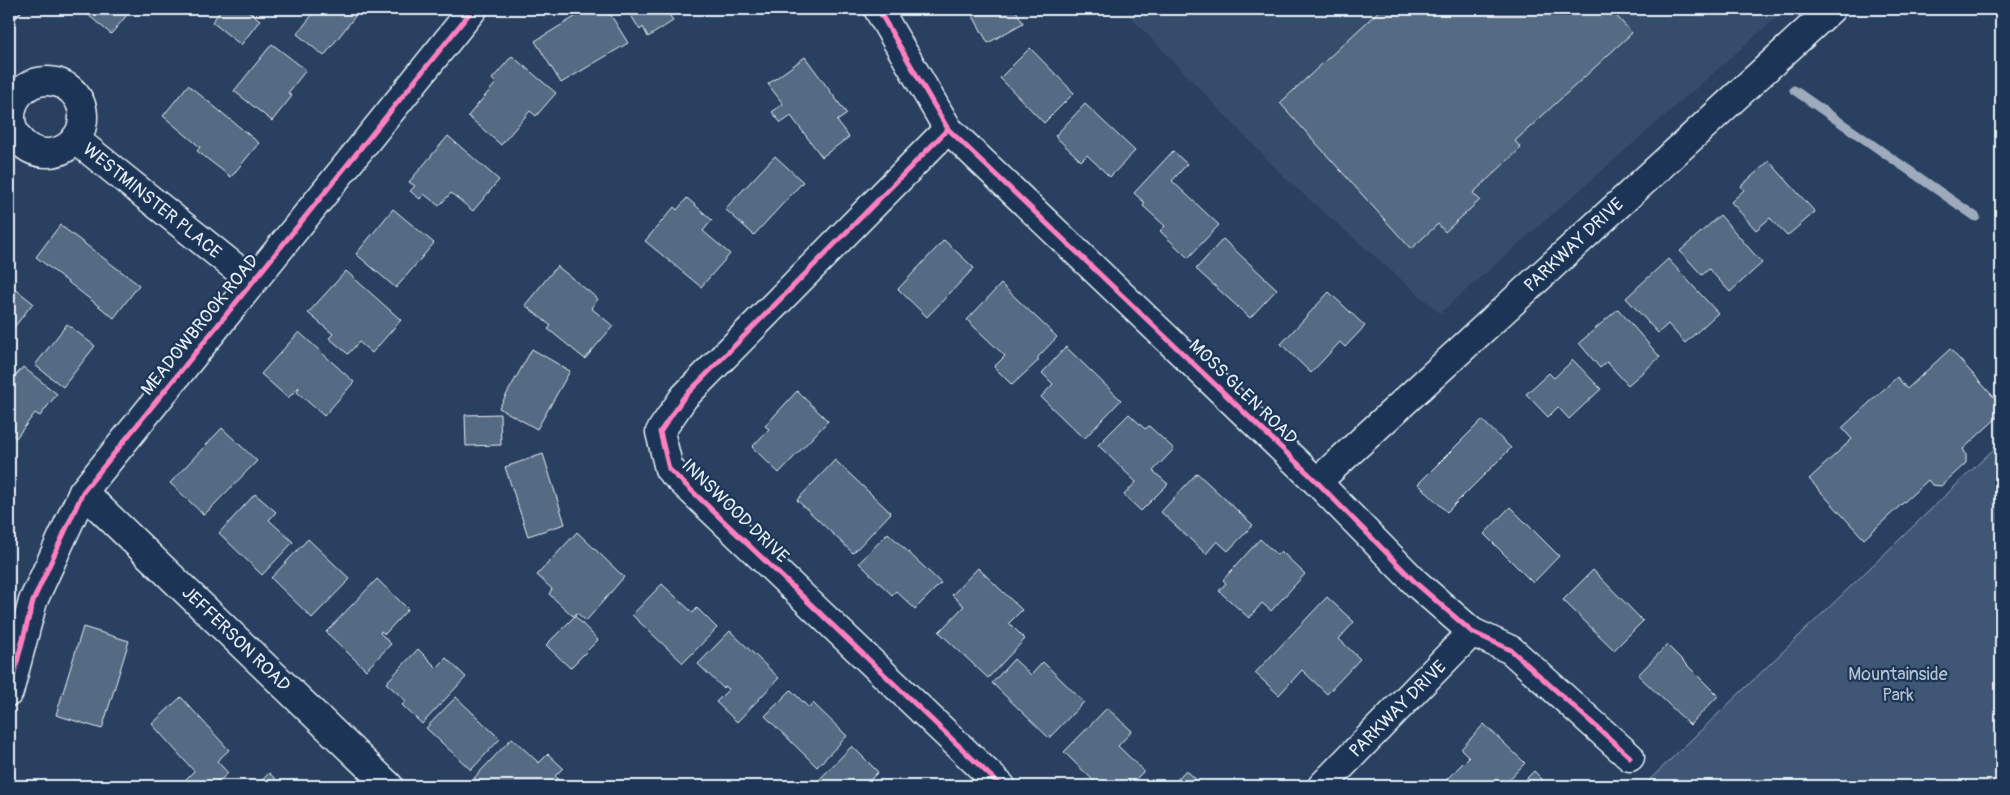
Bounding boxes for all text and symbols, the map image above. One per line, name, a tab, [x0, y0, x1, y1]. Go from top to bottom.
street label: WESTMINSTER PLACE	[78, 138, 226, 264]
street label: PARKWAY DRIVE	[1519, 193, 1629, 297]
street label: MEADOWBROOK ROAD	[136, 250, 264, 400]
street label: MOSS GLEN ROAD	[1184, 334, 1302, 450]
street label: INNSWOOD DRIVE	[677, 454, 793, 568]
street label: JEFFERSON ROAD	[177, 581, 295, 697]
street label: PARKWAY DRIVE	[1345, 656, 1451, 762]
park label: Mountainside Park	[1848, 663, 1948, 707]

